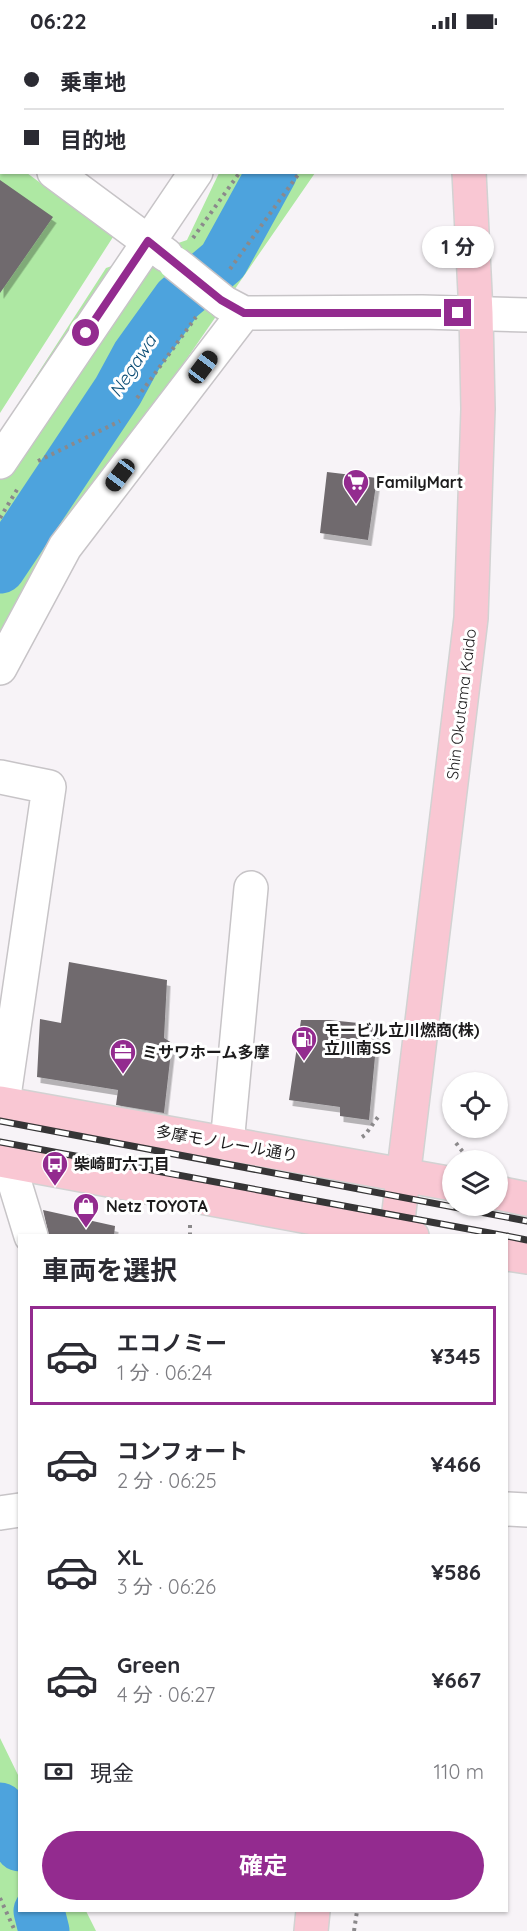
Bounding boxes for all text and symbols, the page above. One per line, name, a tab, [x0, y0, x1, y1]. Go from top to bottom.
text: 06:22	[30, 7, 87, 35]
text: 乗車地	[60, 68, 126, 96]
text: 目的地	[60, 126, 126, 154]
callout: 1 分	[422, 226, 494, 268]
text: 1 分	[441, 234, 475, 259]
route end	[444, 299, 471, 326]
route start	[72, 319, 99, 346]
water label: Negawa	[104, 329, 162, 401]
car	[185, 347, 221, 387]
car	[102, 455, 138, 495]
supermarket icon: FamilyMart	[341, 467, 371, 505]
place label: FamilyMart	[376, 472, 463, 492]
street label: Shin Okutama Kaido	[442, 627, 480, 781]
place label: モービル立川燃商(株) 立川南SS	[324, 1020, 480, 1058]
fuel station icon: モービル立川燃商(株) 立川南SS	[289, 1024, 319, 1062]
office icon: ミサワホーム多摩	[108, 1037, 138, 1075]
place label: ミサワホーム多摩	[142, 1042, 270, 1062]
map controls	[442, 1072, 508, 1216]
button: locate	[442, 1072, 508, 1138]
street label: 多摩モノレール通り	[154, 1121, 300, 1165]
bus stop icon: 柴崎町六丁目	[40, 1149, 70, 1187]
button: layers	[442, 1150, 508, 1216]
place label: 柴崎町六丁目	[74, 1154, 170, 1174]
shop icon: Netz TOYOTA	[71, 1191, 101, 1229]
place label: Netz TOYOTA	[106, 1196, 209, 1216]
text: 車両を選択	[42, 1253, 177, 1287]
icon: car	[45, 1329, 99, 1383]
text: エコノミー	[117, 1329, 227, 1357]
text: ¥345	[430, 1342, 481, 1370]
text: 1 分 · 06:24	[117, 1360, 212, 1385]
icon: car	[45, 1437, 99, 1491]
text: コンフォート	[117, 1437, 248, 1465]
text: ¥466	[431, 1450, 481, 1478]
text: 2 分 · 06:25	[117, 1468, 217, 1493]
text: XL	[117, 1543, 144, 1571]
icon: car	[45, 1545, 99, 1599]
text: ¥586	[431, 1558, 481, 1586]
text: 3 分 · 06:26	[117, 1574, 216, 1599]
text: Green	[117, 1651, 180, 1679]
icon: car	[45, 1653, 99, 1707]
text: ¥667	[431, 1666, 481, 1694]
text: 4 分 · 06:27	[117, 1682, 215, 1707]
icon: cash	[42, 1755, 75, 1788]
text: 現金	[90, 1759, 134, 1787]
text: 110 m	[434, 1759, 484, 1784]
button: 確定	[42, 1831, 484, 1900]

